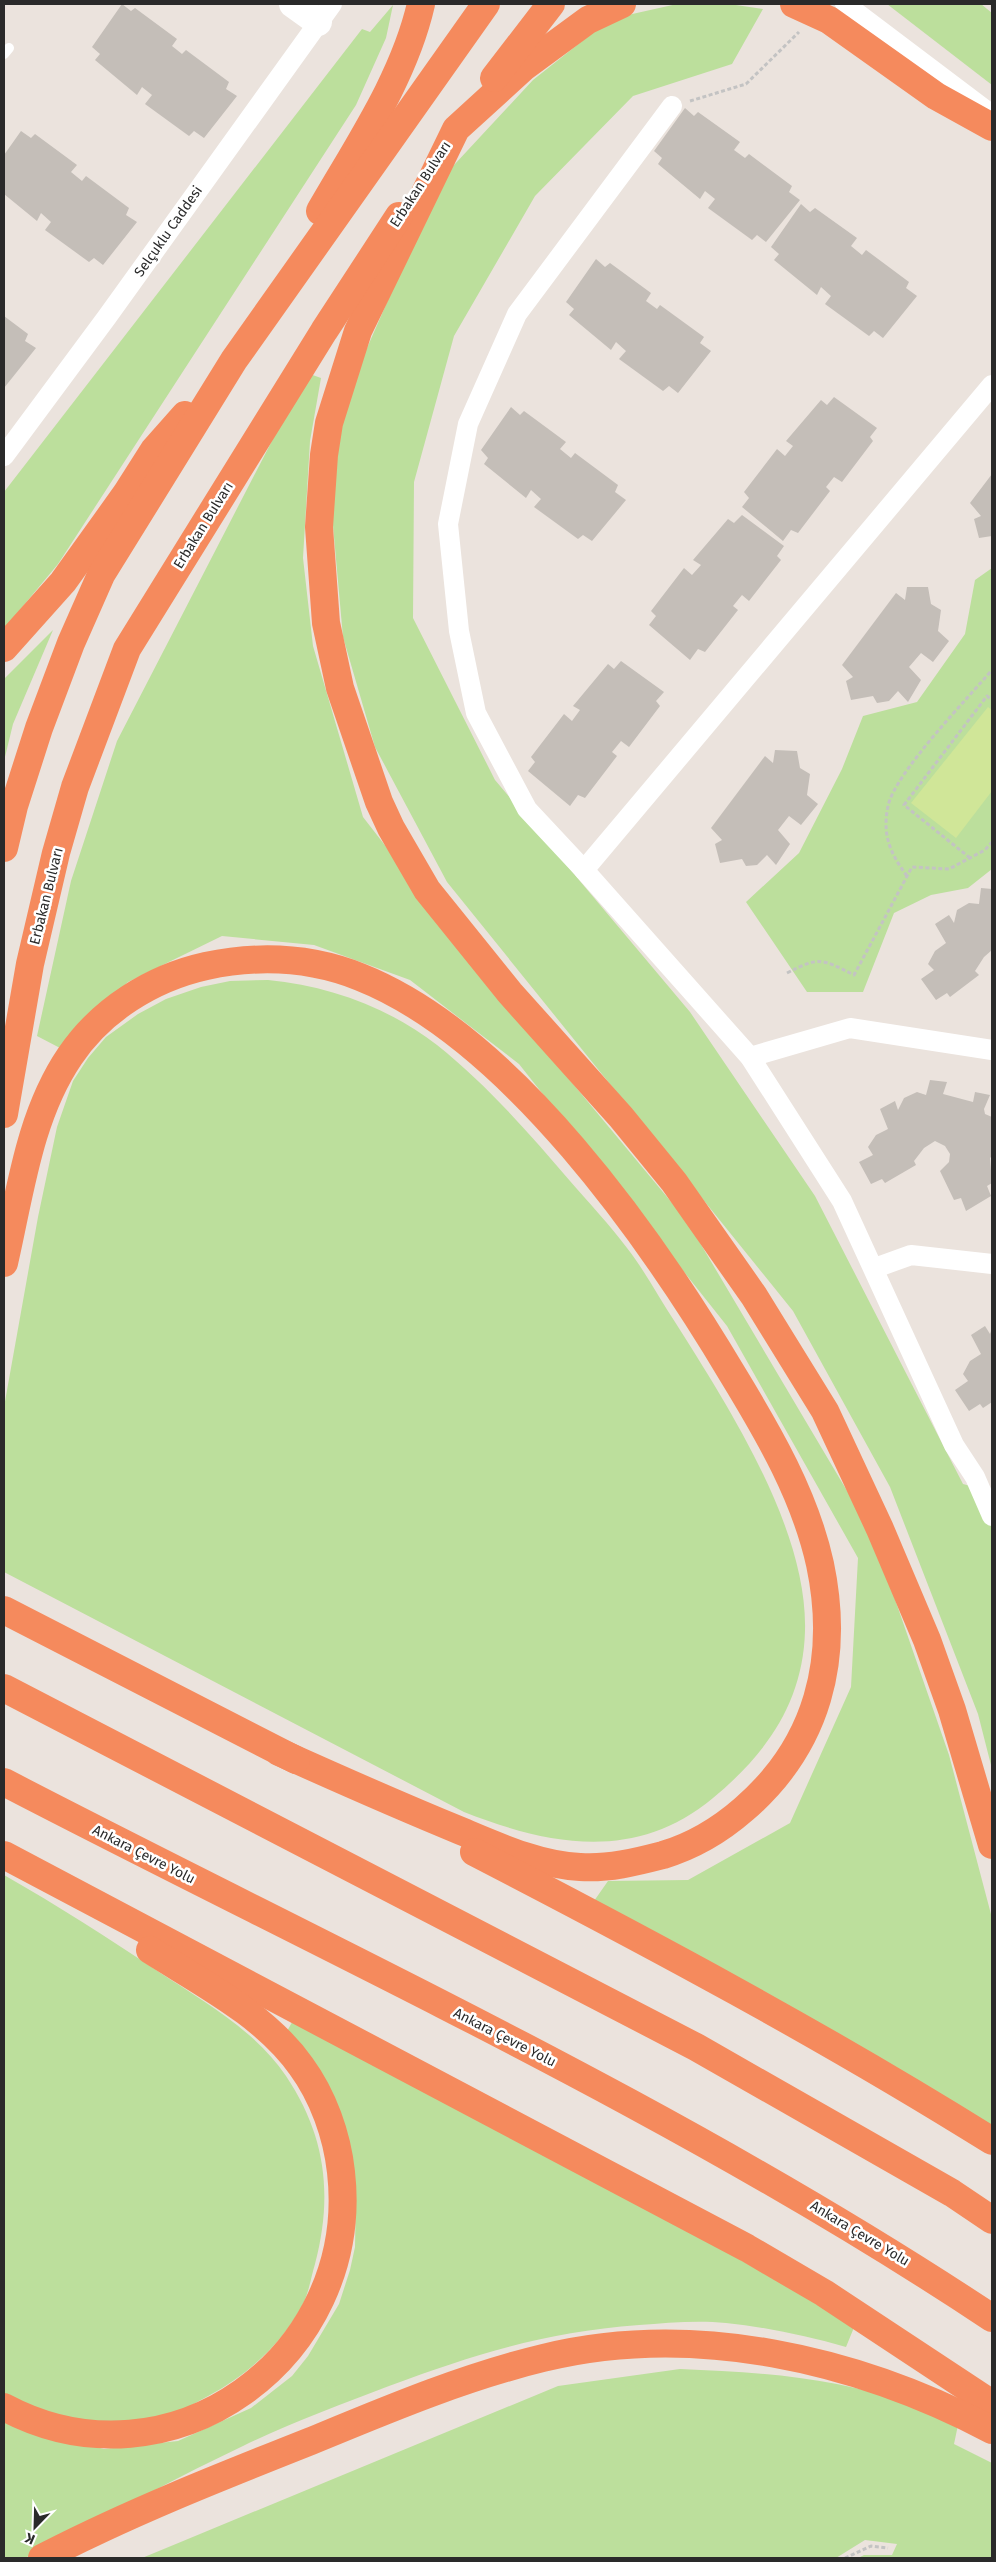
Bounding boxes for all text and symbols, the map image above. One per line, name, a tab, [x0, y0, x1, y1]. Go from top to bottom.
street label: Erbakan Bulvarı	[386, 138, 455, 231]
street label: Selçuklu Caddesi	[131, 182, 206, 280]
street label: Erbakan Bulvarı	[170, 479, 237, 572]
street label: Erbakan Bulvarı	[26, 846, 67, 946]
street label: Ankara Çevre Yolu	[90, 1821, 198, 1888]
street label: Ankara Çevre Yolu	[451, 2004, 559, 2071]
street label: Ankara Çevre Yolu	[807, 2197, 912, 2270]
north arrow	[10, 2502, 60, 2552]
text: K	[22, 2529, 38, 2548]

